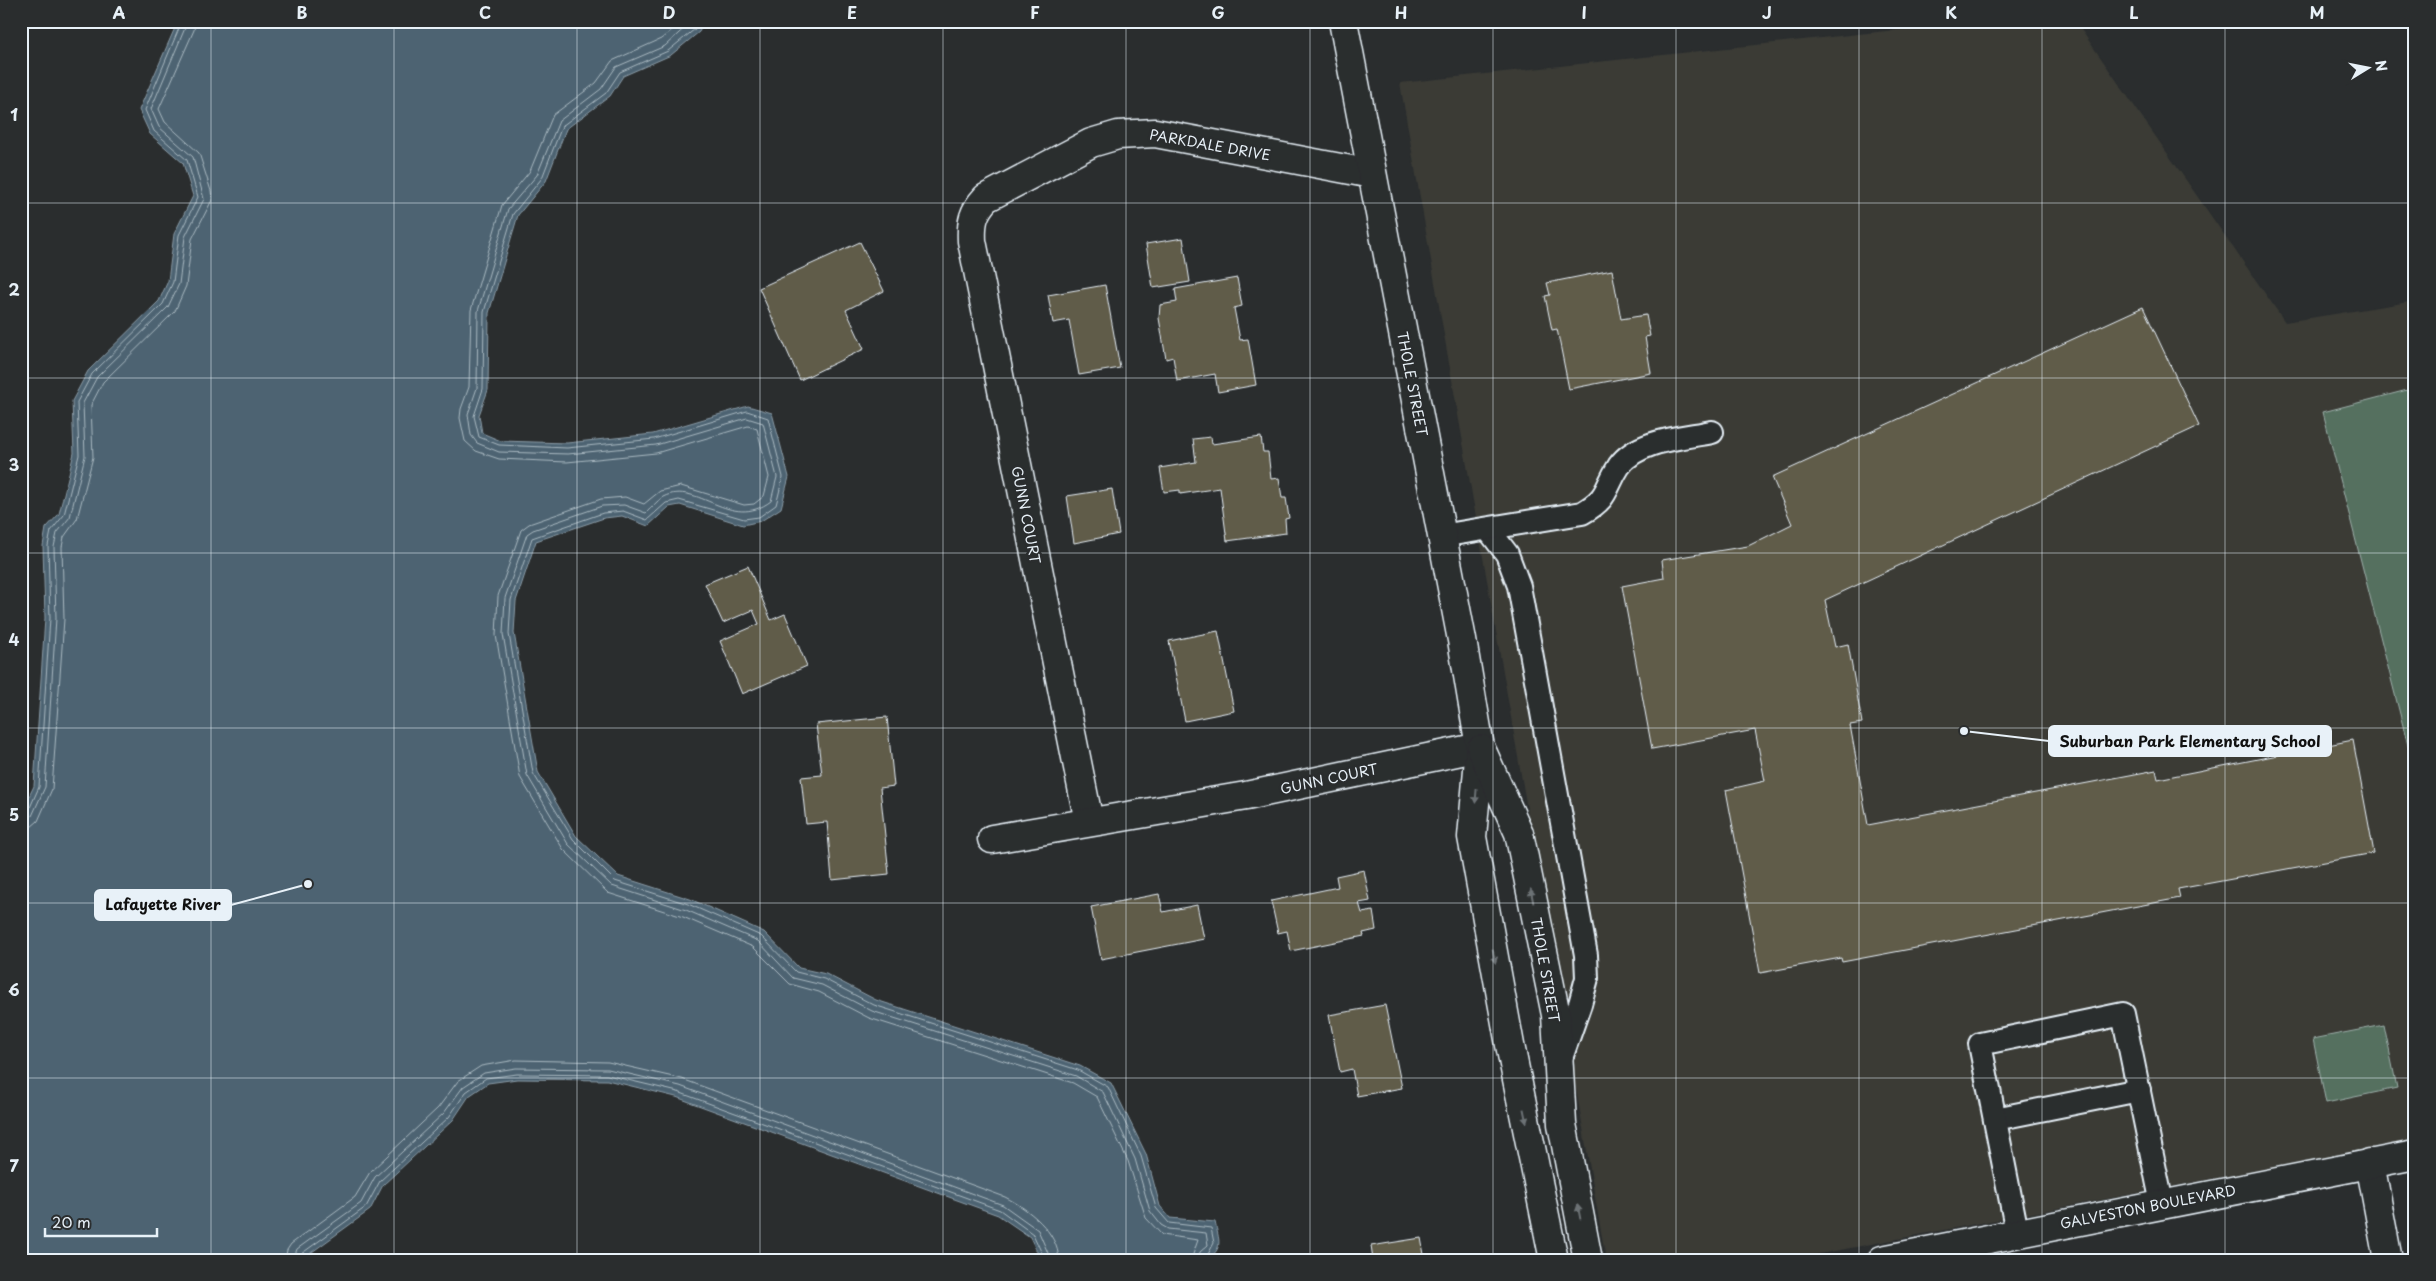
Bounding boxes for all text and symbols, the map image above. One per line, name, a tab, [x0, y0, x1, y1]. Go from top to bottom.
text: A	[113, 0, 126, 24]
text: B	[297, 0, 308, 24]
text: C	[479, 0, 491, 24]
text: D	[663, 0, 675, 24]
text: E	[847, 0, 857, 24]
text: F	[1030, 0, 1040, 24]
text: G	[1211, 0, 1225, 24]
text: H	[1395, 0, 1407, 24]
text: I	[1581, 0, 1587, 24]
text: J	[1762, 0, 1772, 24]
text: K	[1945, 0, 1957, 24]
text: L	[2129, 0, 2139, 24]
text: M	[2309, 0, 2325, 24]
north arrow	[2344, 42, 2394, 92]
text: N	[2370, 58, 2393, 73]
text: 1	[10, 102, 18, 126]
street label: PARKDALE DRIVE	[1148, 124, 1273, 166]
text: 2	[8, 277, 20, 301]
street label: THOLE STREET	[1392, 330, 1433, 439]
text: 3	[9, 452, 19, 476]
street label: GUNN COURT	[1007, 464, 1046, 566]
text: 4	[9, 627, 20, 651]
callout: Suburban Park Elementary School	[2049, 726, 2331, 756]
text: Suburban Park Elementary School	[2059, 729, 2321, 752]
street label: GUNN COURT	[1278, 758, 1380, 799]
one-way arrow	[1471, 788, 1479, 804]
text: 5	[9, 802, 19, 826]
one-way arrow	[1528, 889, 1536, 904]
callout: Lafayette River	[95, 890, 231, 920]
text: Lafayette River	[105, 892, 221, 915]
street label: THOLE STREET	[1526, 916, 1565, 1025]
one-way arrow	[1490, 949, 1498, 965]
text: 6	[8, 977, 20, 1001]
one-way arrow	[1521, 1108, 1529, 1124]
text: 7	[9, 1153, 19, 1177]
street label: GALVESTON BOULEVARD	[2058, 1179, 2238, 1234]
one-way arrow	[1575, 1204, 1583, 1219]
scale bar	[45, 1206, 158, 1238]
text: 20 m	[52, 1210, 91, 1233]

